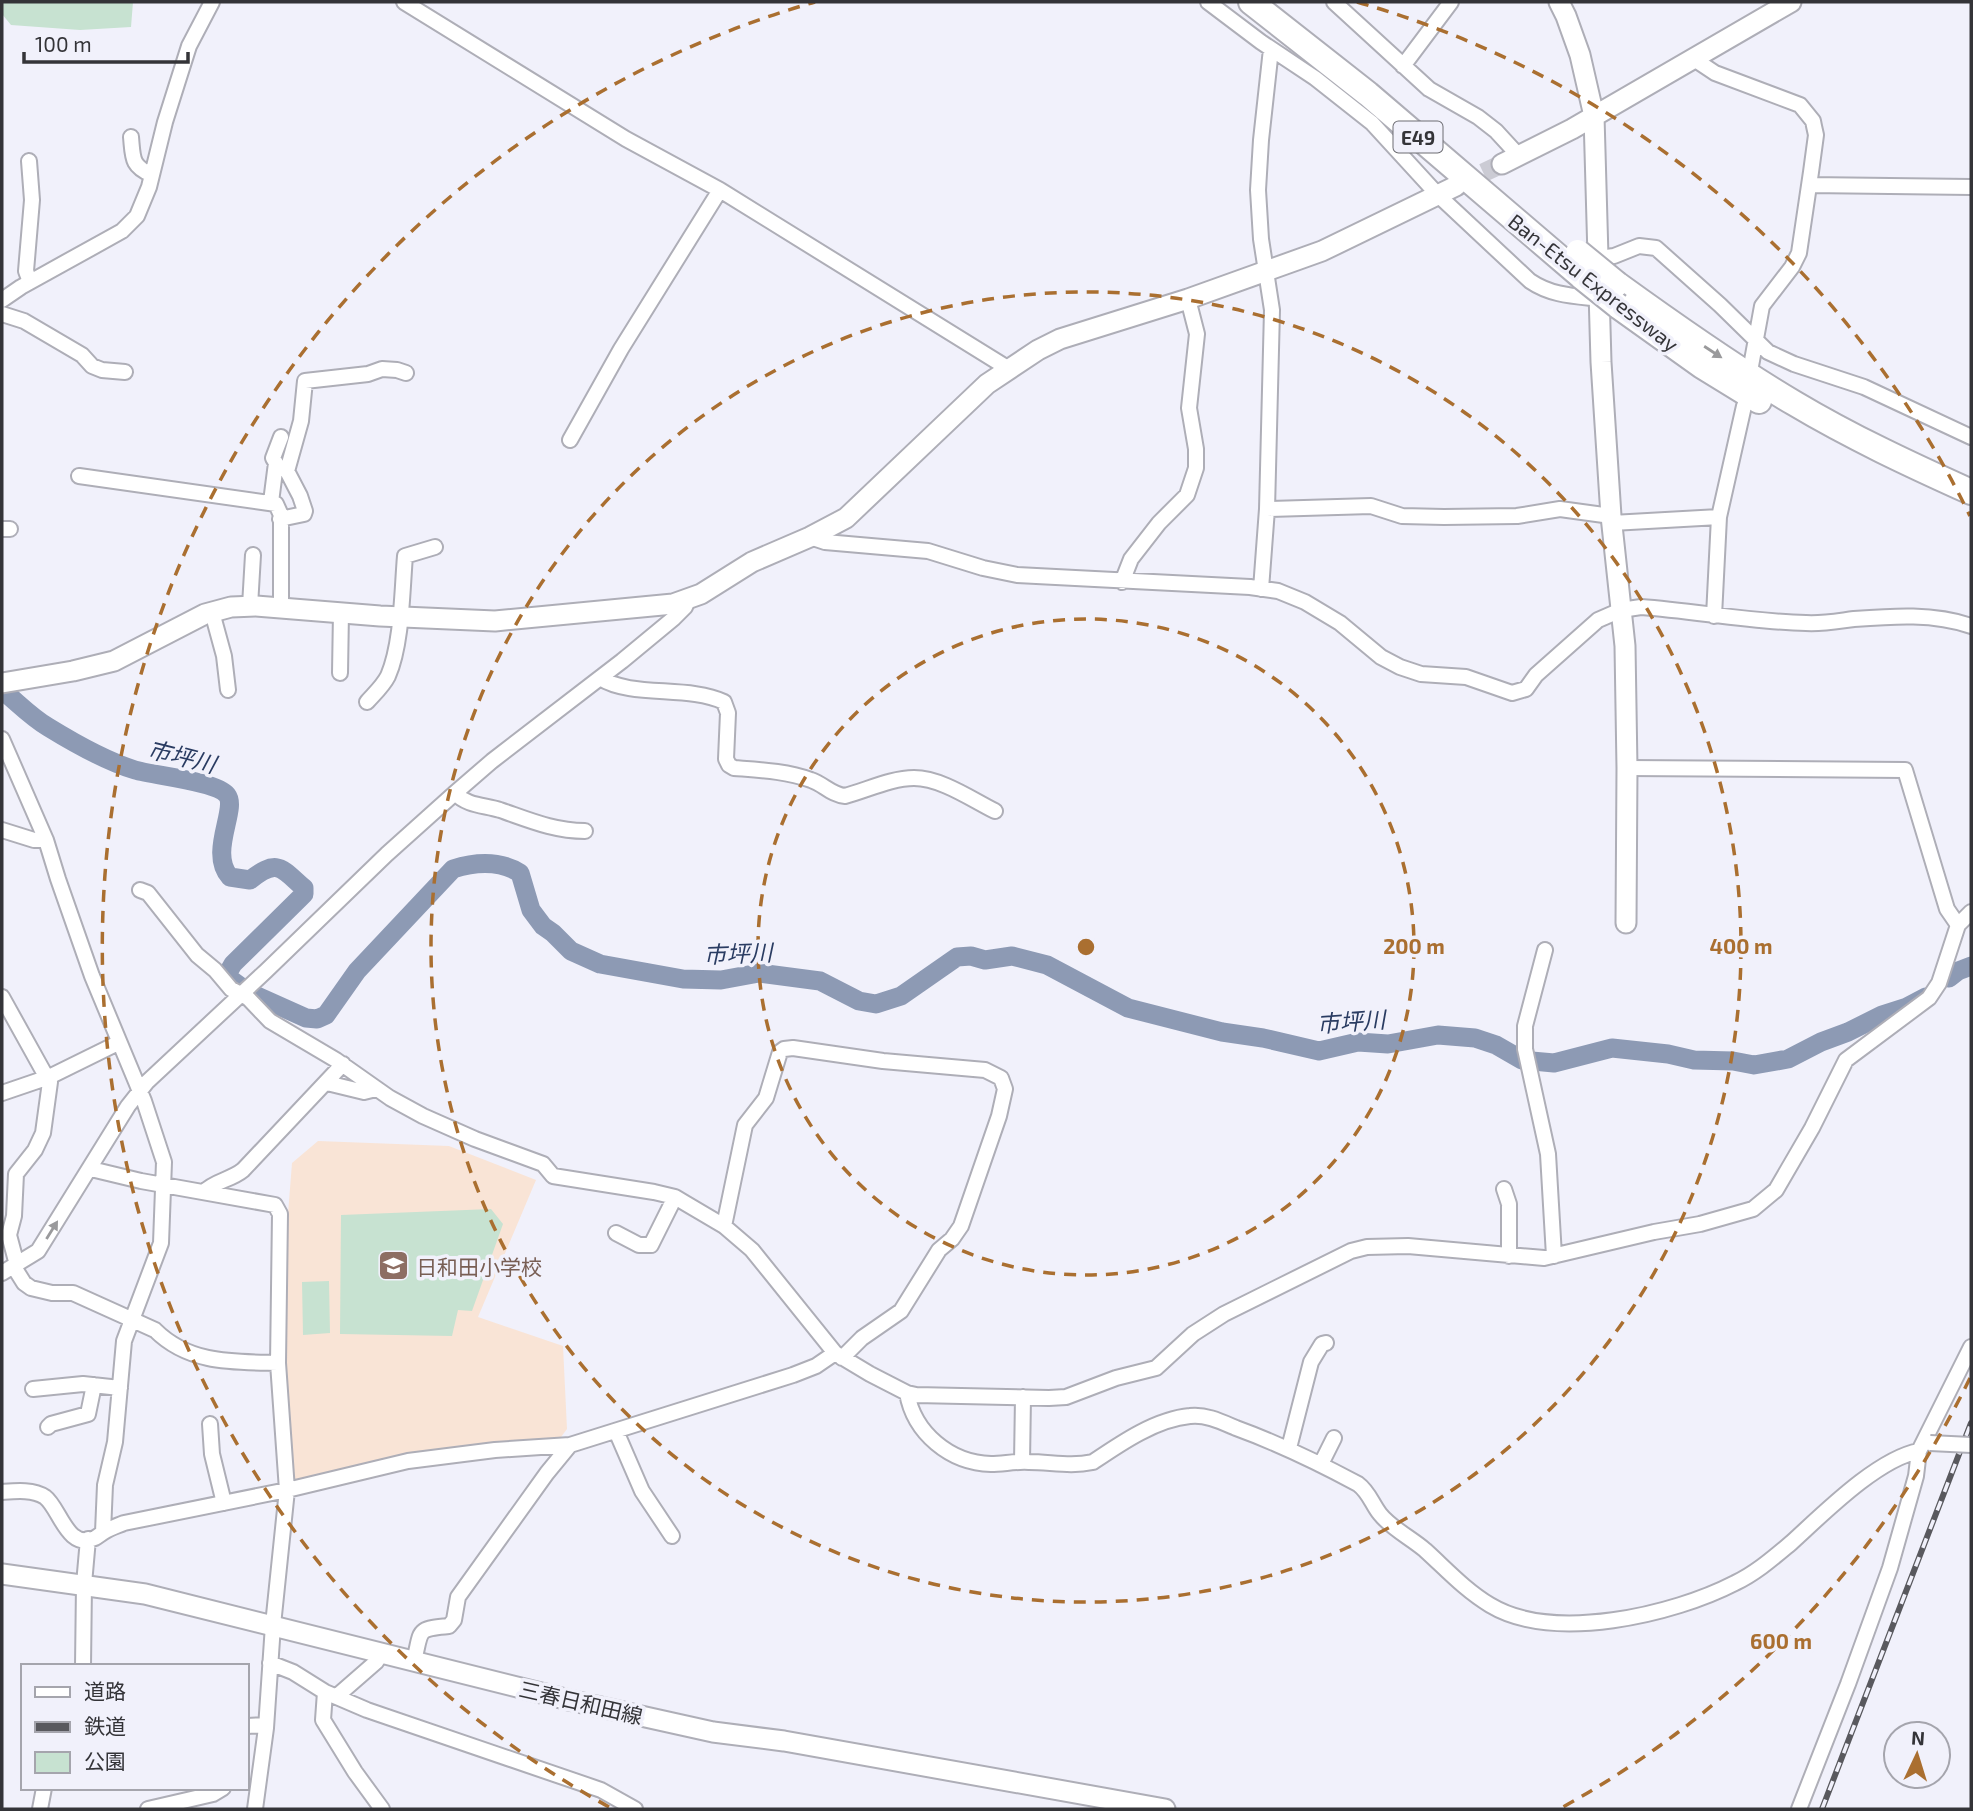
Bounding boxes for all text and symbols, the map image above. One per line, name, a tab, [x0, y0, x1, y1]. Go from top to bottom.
scale bar	[24, 21, 189, 65]
text: 100 m	[35, 31, 92, 56]
road number: E49	[1394, 122, 1442, 153]
street label: Ban-Etsu Expressway	[1504, 208, 1684, 356]
one-way arrow	[1703, 345, 1722, 358]
water label: 市坪川	[145, 734, 222, 779]
text: 200 m	[1383, 933, 1445, 958]
text: 400 m	[1710, 933, 1772, 958]
centre of rings	[1074, 935, 1098, 959]
water label: 市坪川	[703, 938, 776, 968]
water label: 市坪川	[1316, 1004, 1389, 1037]
one-way arrow	[46, 1220, 59, 1239]
school or university icon: 日和田小学校	[376, 1249, 410, 1283]
place label: 日和田小学校	[416, 1254, 542, 1279]
text: 600 m	[1750, 1628, 1812, 1653]
legend	[21, 1664, 248, 1790]
street label: 三春日和田線	[517, 1676, 645, 1728]
text: 道路	[84, 1678, 126, 1703]
text: 鉄道	[84, 1713, 126, 1738]
north arrow	[1882, 1720, 1952, 1790]
text: N	[1911, 1726, 1926, 1749]
text: 公園	[84, 1748, 126, 1773]

